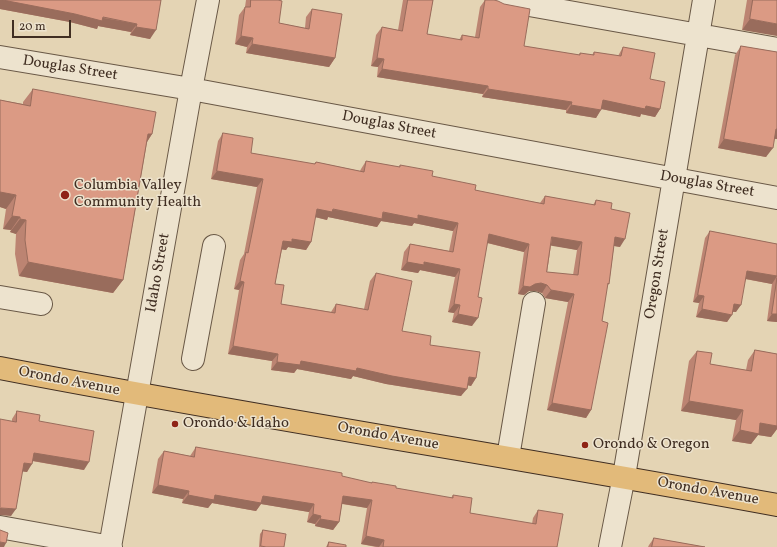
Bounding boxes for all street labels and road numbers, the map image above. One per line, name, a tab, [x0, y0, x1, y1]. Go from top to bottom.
street label: Douglas Street	[21, 53, 119, 85]
street label: Douglas Street	[340, 108, 438, 144]
street label: Douglas Street	[658, 168, 756, 202]
street label: Oregon Street	[642, 228, 674, 320]
street label: Idaho Street	[143, 232, 175, 314]
street label: Orondo Avenue	[17, 363, 121, 401]
street label: Orondo Avenue	[336, 419, 440, 455]
street label: Orondo Avenue	[656, 474, 760, 510]

